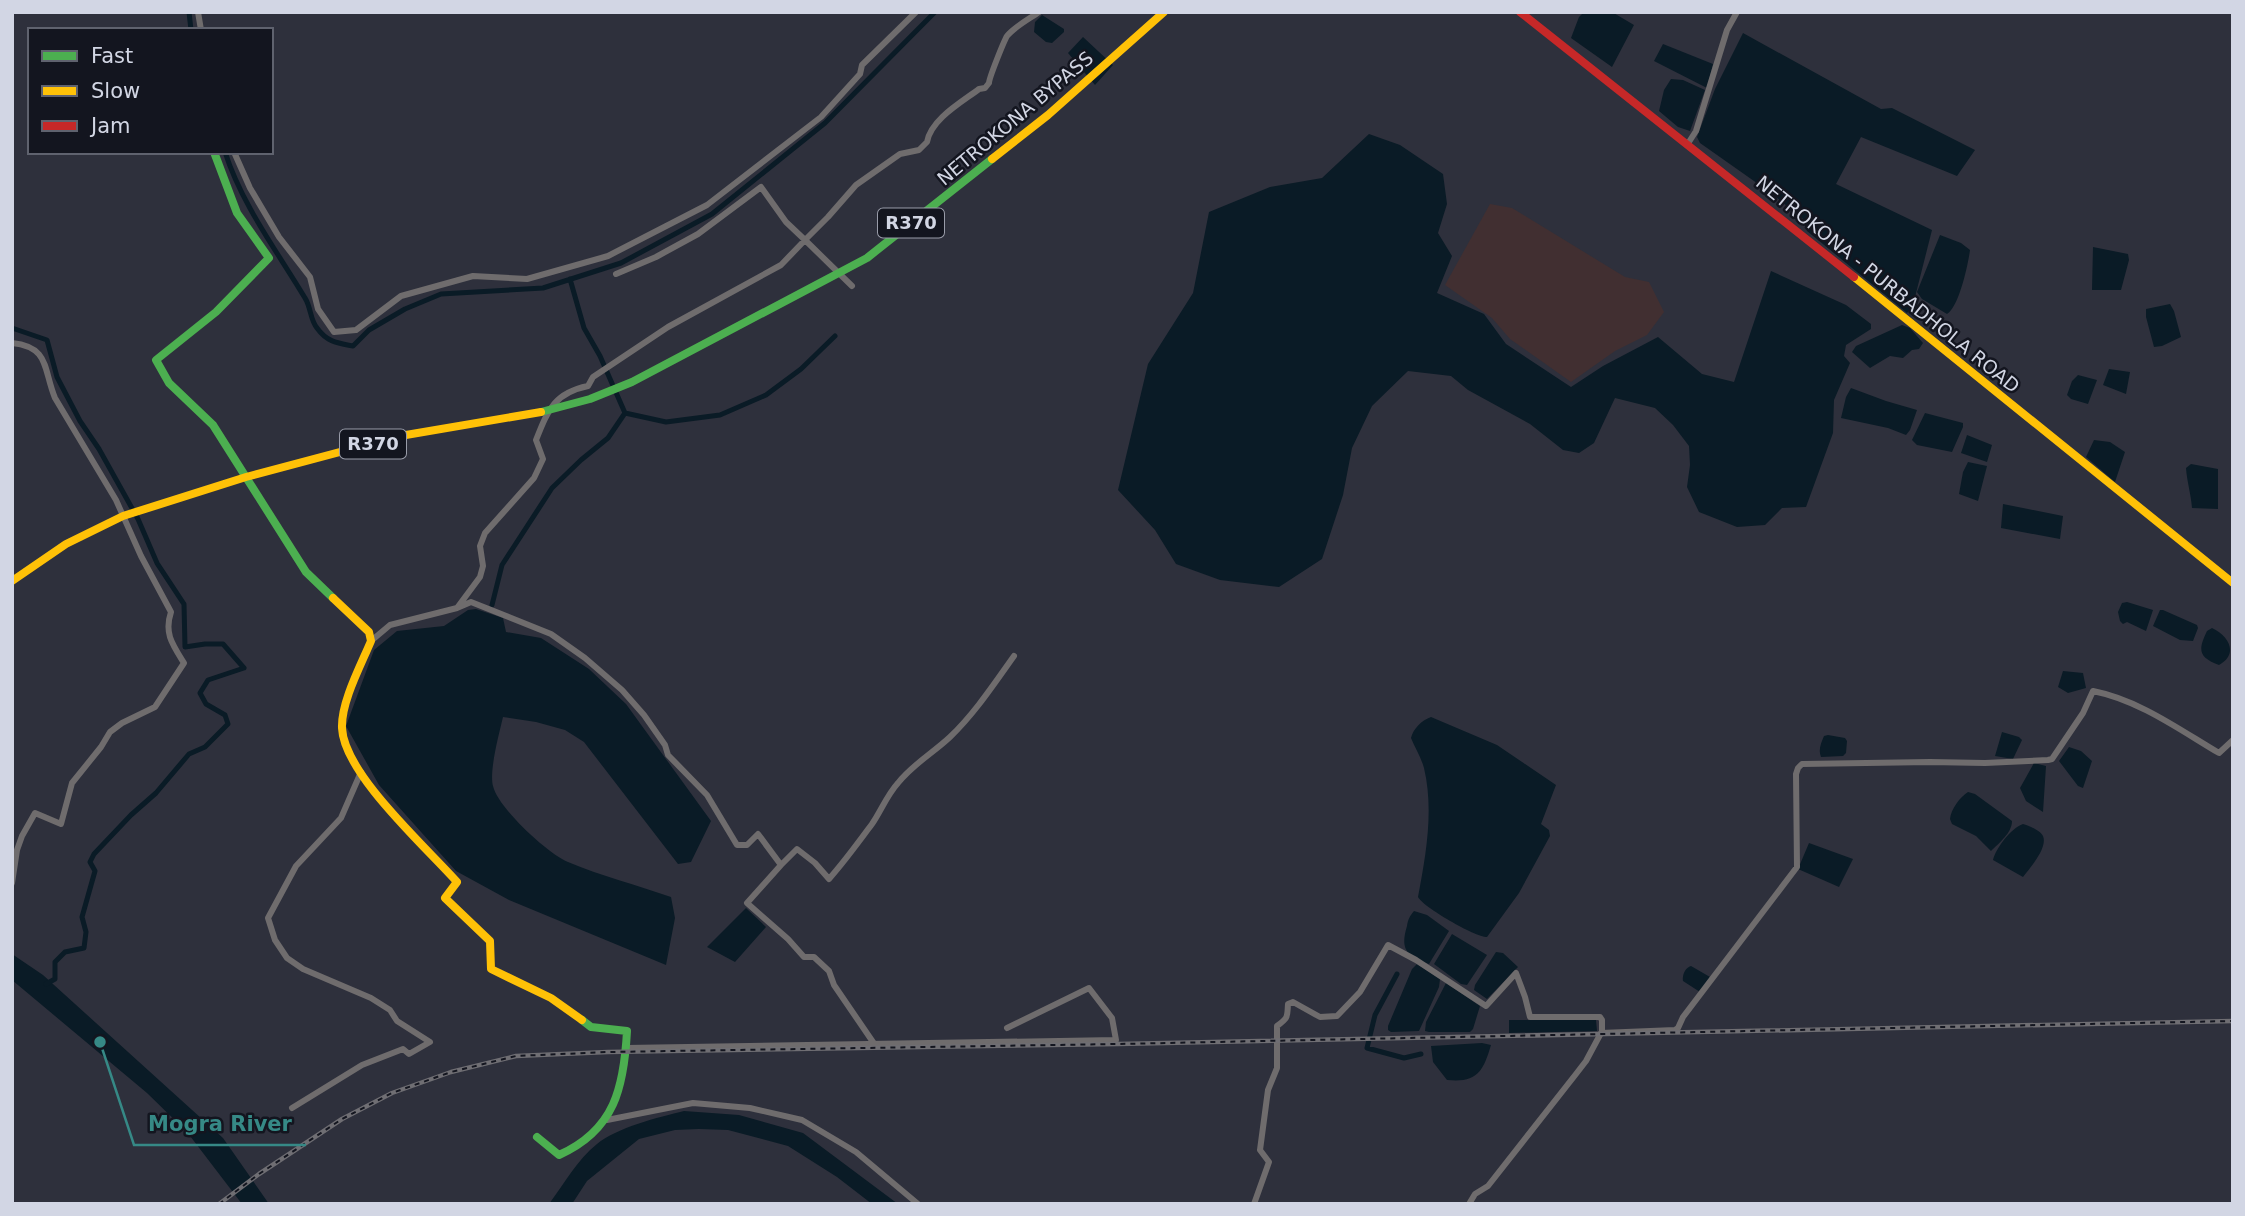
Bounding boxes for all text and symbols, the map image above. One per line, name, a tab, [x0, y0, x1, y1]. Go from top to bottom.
legend	[28, 28, 273, 154]
text: Fast	[91, 44, 133, 68]
street label: NETROKONA BYPASS	[933, 46, 1097, 190]
text: Slow	[91, 79, 140, 103]
text: Jam	[89, 114, 131, 138]
street label: NETROKONA - PURBADHOLA ROAD	[1752, 171, 2024, 397]
road number: R370	[878, 208, 944, 238]
road number: R370	[340, 430, 406, 458]
callout: Mogra River	[134, 1103, 306, 1145]
text: Mogra River	[148, 1112, 293, 1136]

